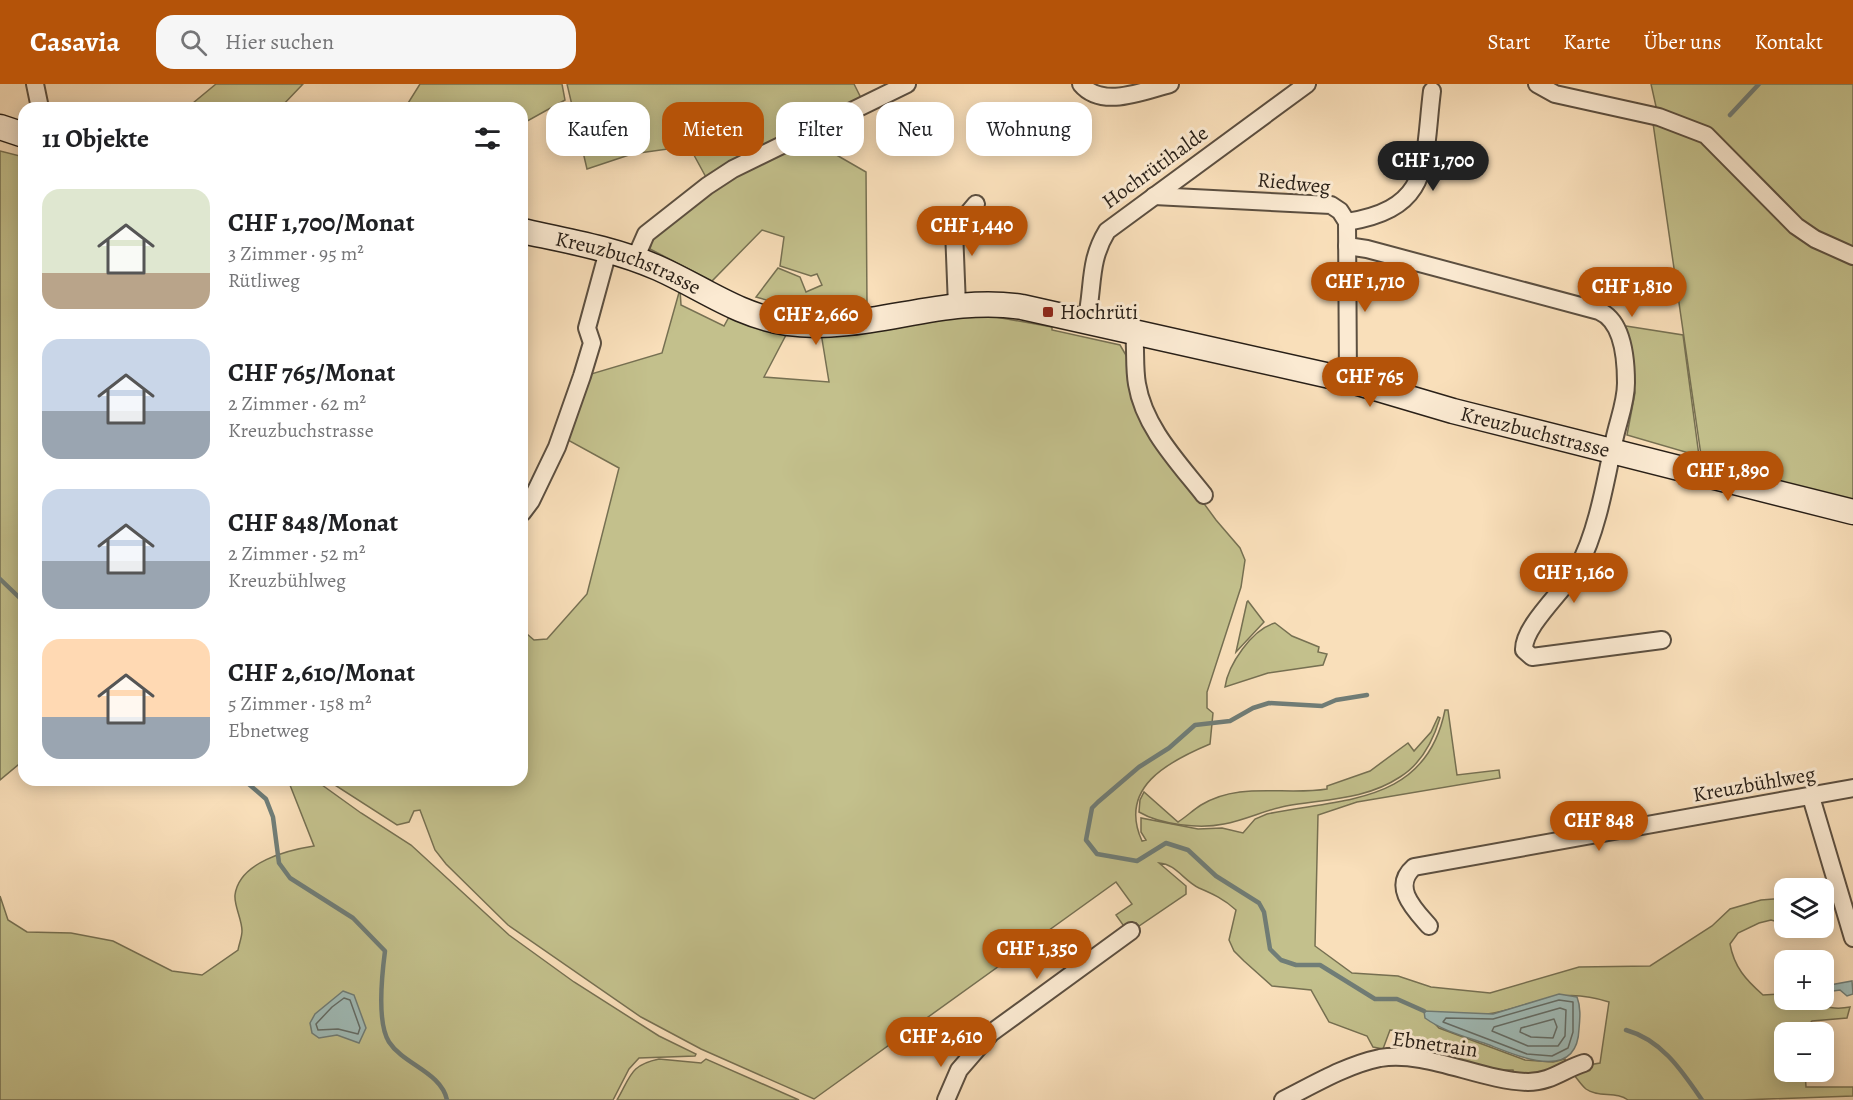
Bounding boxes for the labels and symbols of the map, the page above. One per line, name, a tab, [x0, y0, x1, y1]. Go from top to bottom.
street label: Hochrütihalde	[1096, 119, 1214, 215]
pin: CHF 1,700	[1364, 141, 1502, 192]
street label: Riedweg	[1256, 165, 1332, 201]
pin: CHF 1,440	[903, 206, 1041, 257]
street label: Kreuzbuchstrasse	[553, 224, 706, 301]
pin: CHF 1,710	[1296, 262, 1434, 313]
pin: CHF 1,810	[1563, 267, 1701, 318]
pin: CHF 2,660	[747, 295, 885, 346]
place label: Hochrüti	[1060, 298, 1138, 326]
marker: Hochrüti	[1041, 305, 1055, 319]
pin: CHF 765	[1315, 357, 1425, 408]
street label: Kreuzbuchstrasse	[1458, 399, 1613, 464]
pin: CHF 1,890	[1659, 451, 1797, 502]
pin: CHF 1,160	[1505, 553, 1643, 604]
street label: Kreuzbühlweg	[1691, 759, 1818, 809]
pin: CHF 848	[1544, 801, 1654, 852]
pin: CHF 1,350	[968, 929, 1106, 980]
pin: CHF 2,610	[872, 1017, 1010, 1068]
street label: Ebnetrain	[1390, 1024, 1480, 1064]

